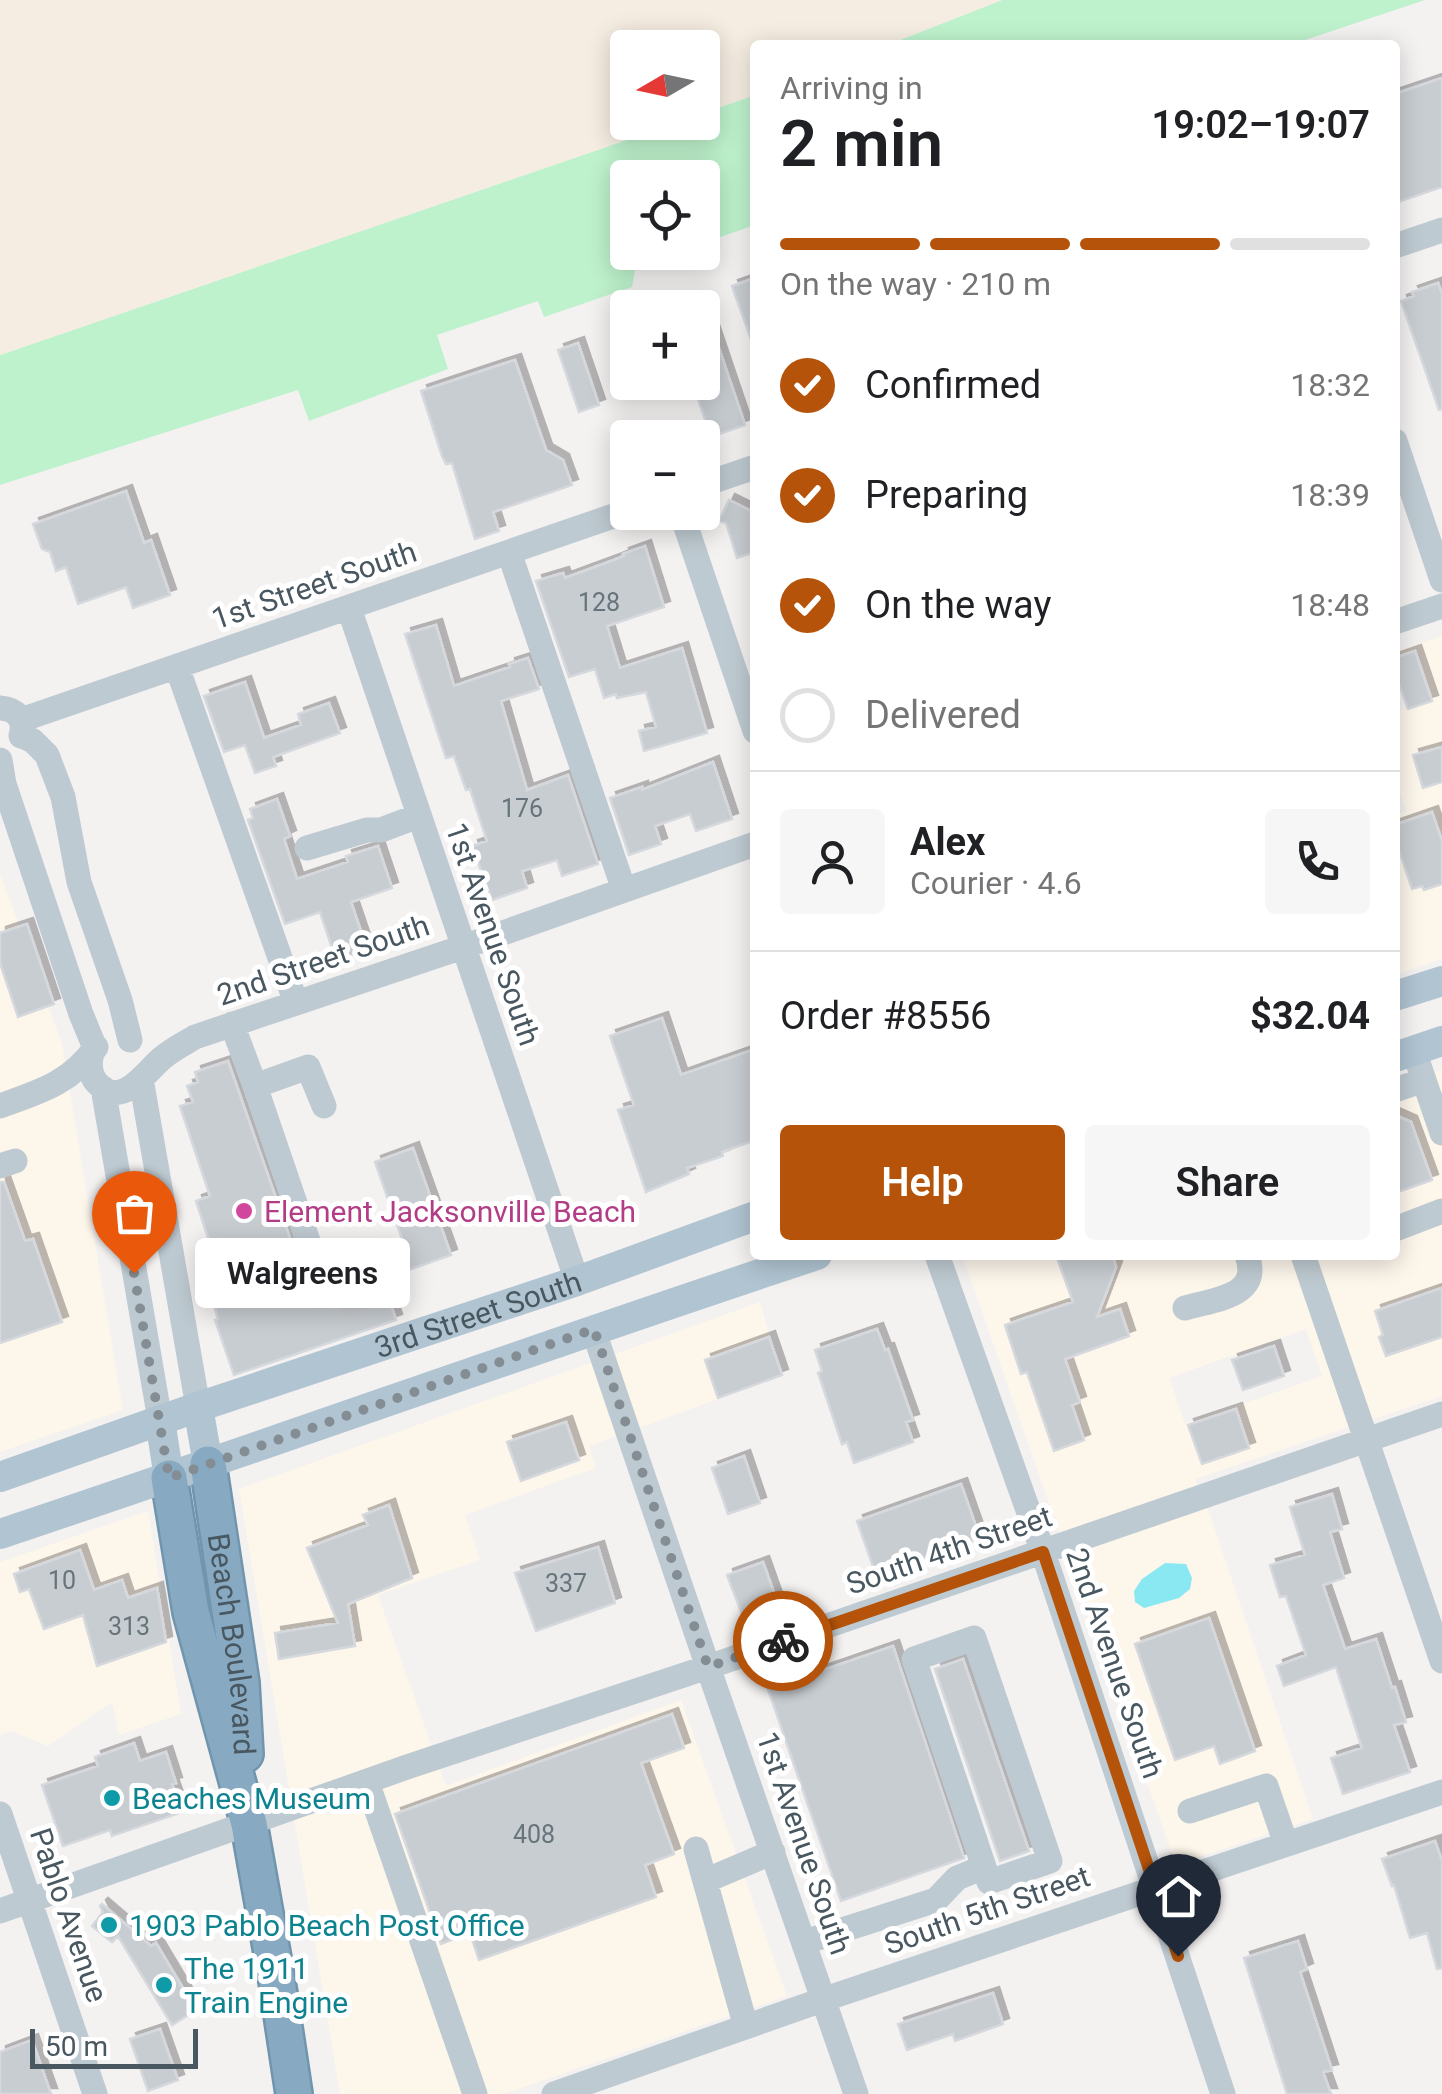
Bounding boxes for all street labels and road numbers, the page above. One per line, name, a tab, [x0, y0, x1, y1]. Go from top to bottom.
street label: 1st Street South	[207, 534, 421, 636]
street label: 1st Avenue South	[439, 818, 547, 1050]
street label: 2nd Street South	[212, 907, 434, 1013]
street label: 3rd Street South	[370, 1263, 586, 1365]
street label: South 4th Street	[842, 1498, 1056, 1602]
street label: Beach Boulevard	[201, 1531, 263, 1756]
street label: 2nd Avenue South	[1059, 1543, 1171, 1783]
street label: 1st Avenue South	[750, 1727, 858, 1959]
street label: Pablo Avenue	[23, 1823, 115, 2007]
street label: South 5th Street	[880, 1858, 1094, 1962]

